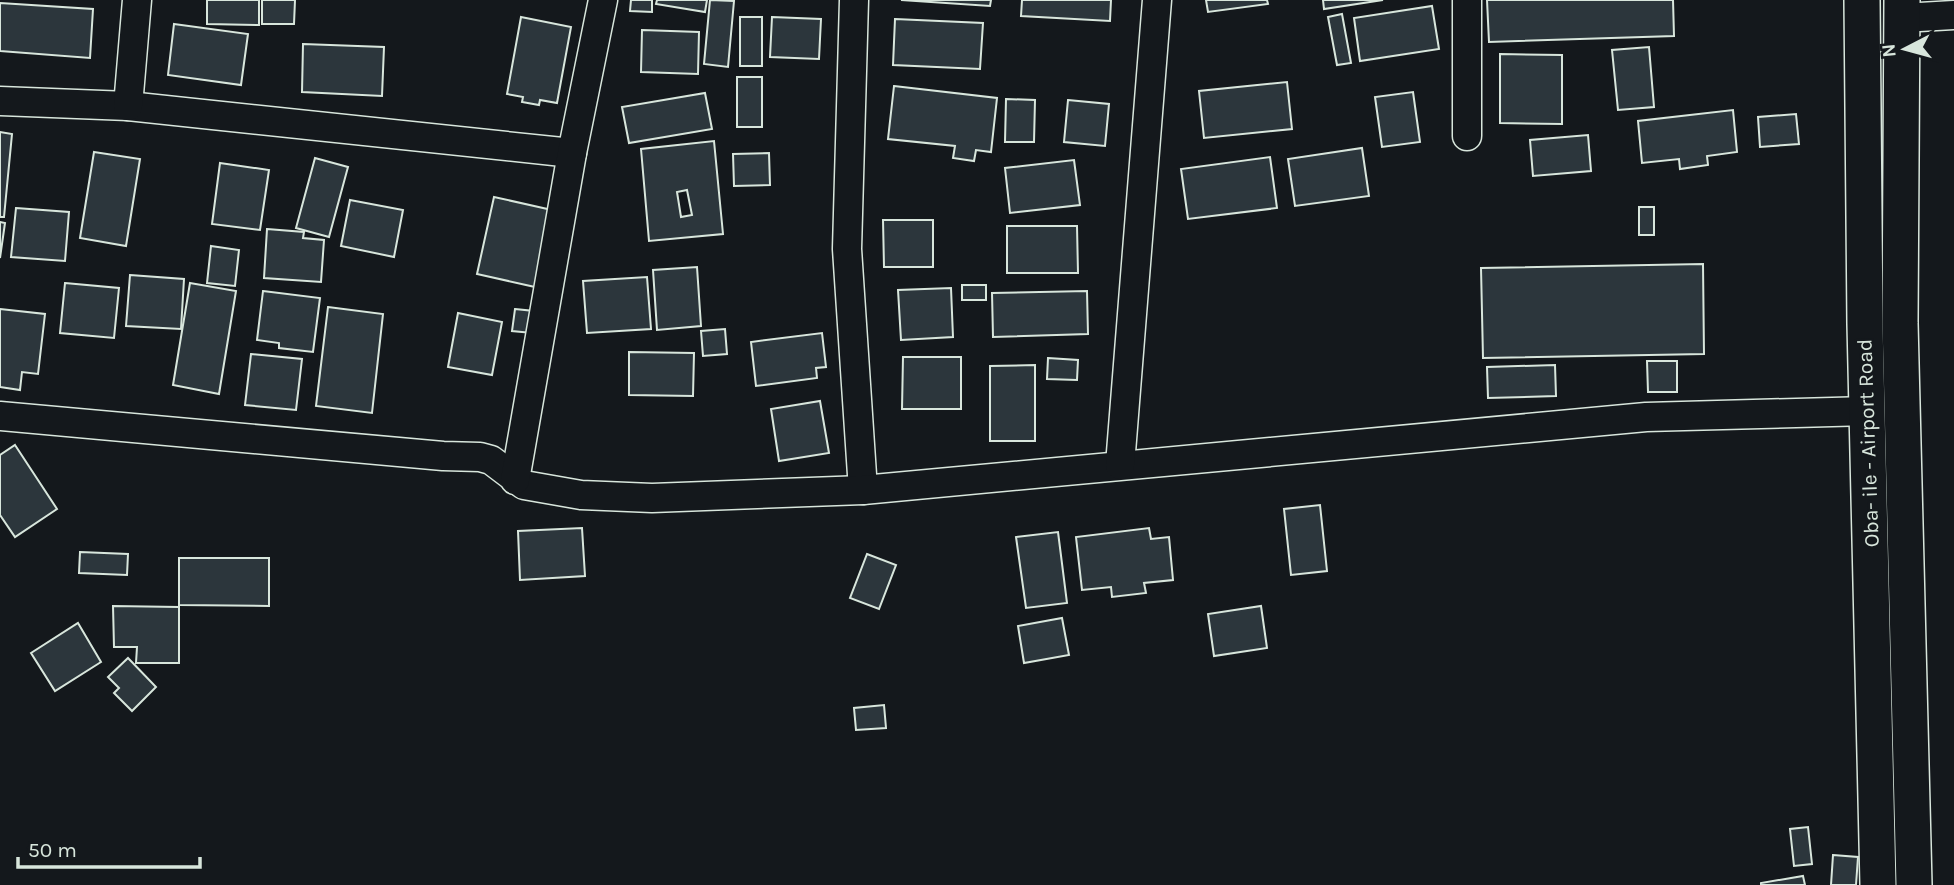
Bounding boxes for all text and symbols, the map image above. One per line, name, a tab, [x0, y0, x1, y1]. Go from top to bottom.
north arrow	[1870, 14, 1940, 84]
text: N	[1877, 43, 1901, 59]
street label: Oba- ile - Airport Road	[1852, 338, 1884, 548]
scale bar	[18, 826, 200, 870]
text: 50 m	[28, 838, 77, 862]

